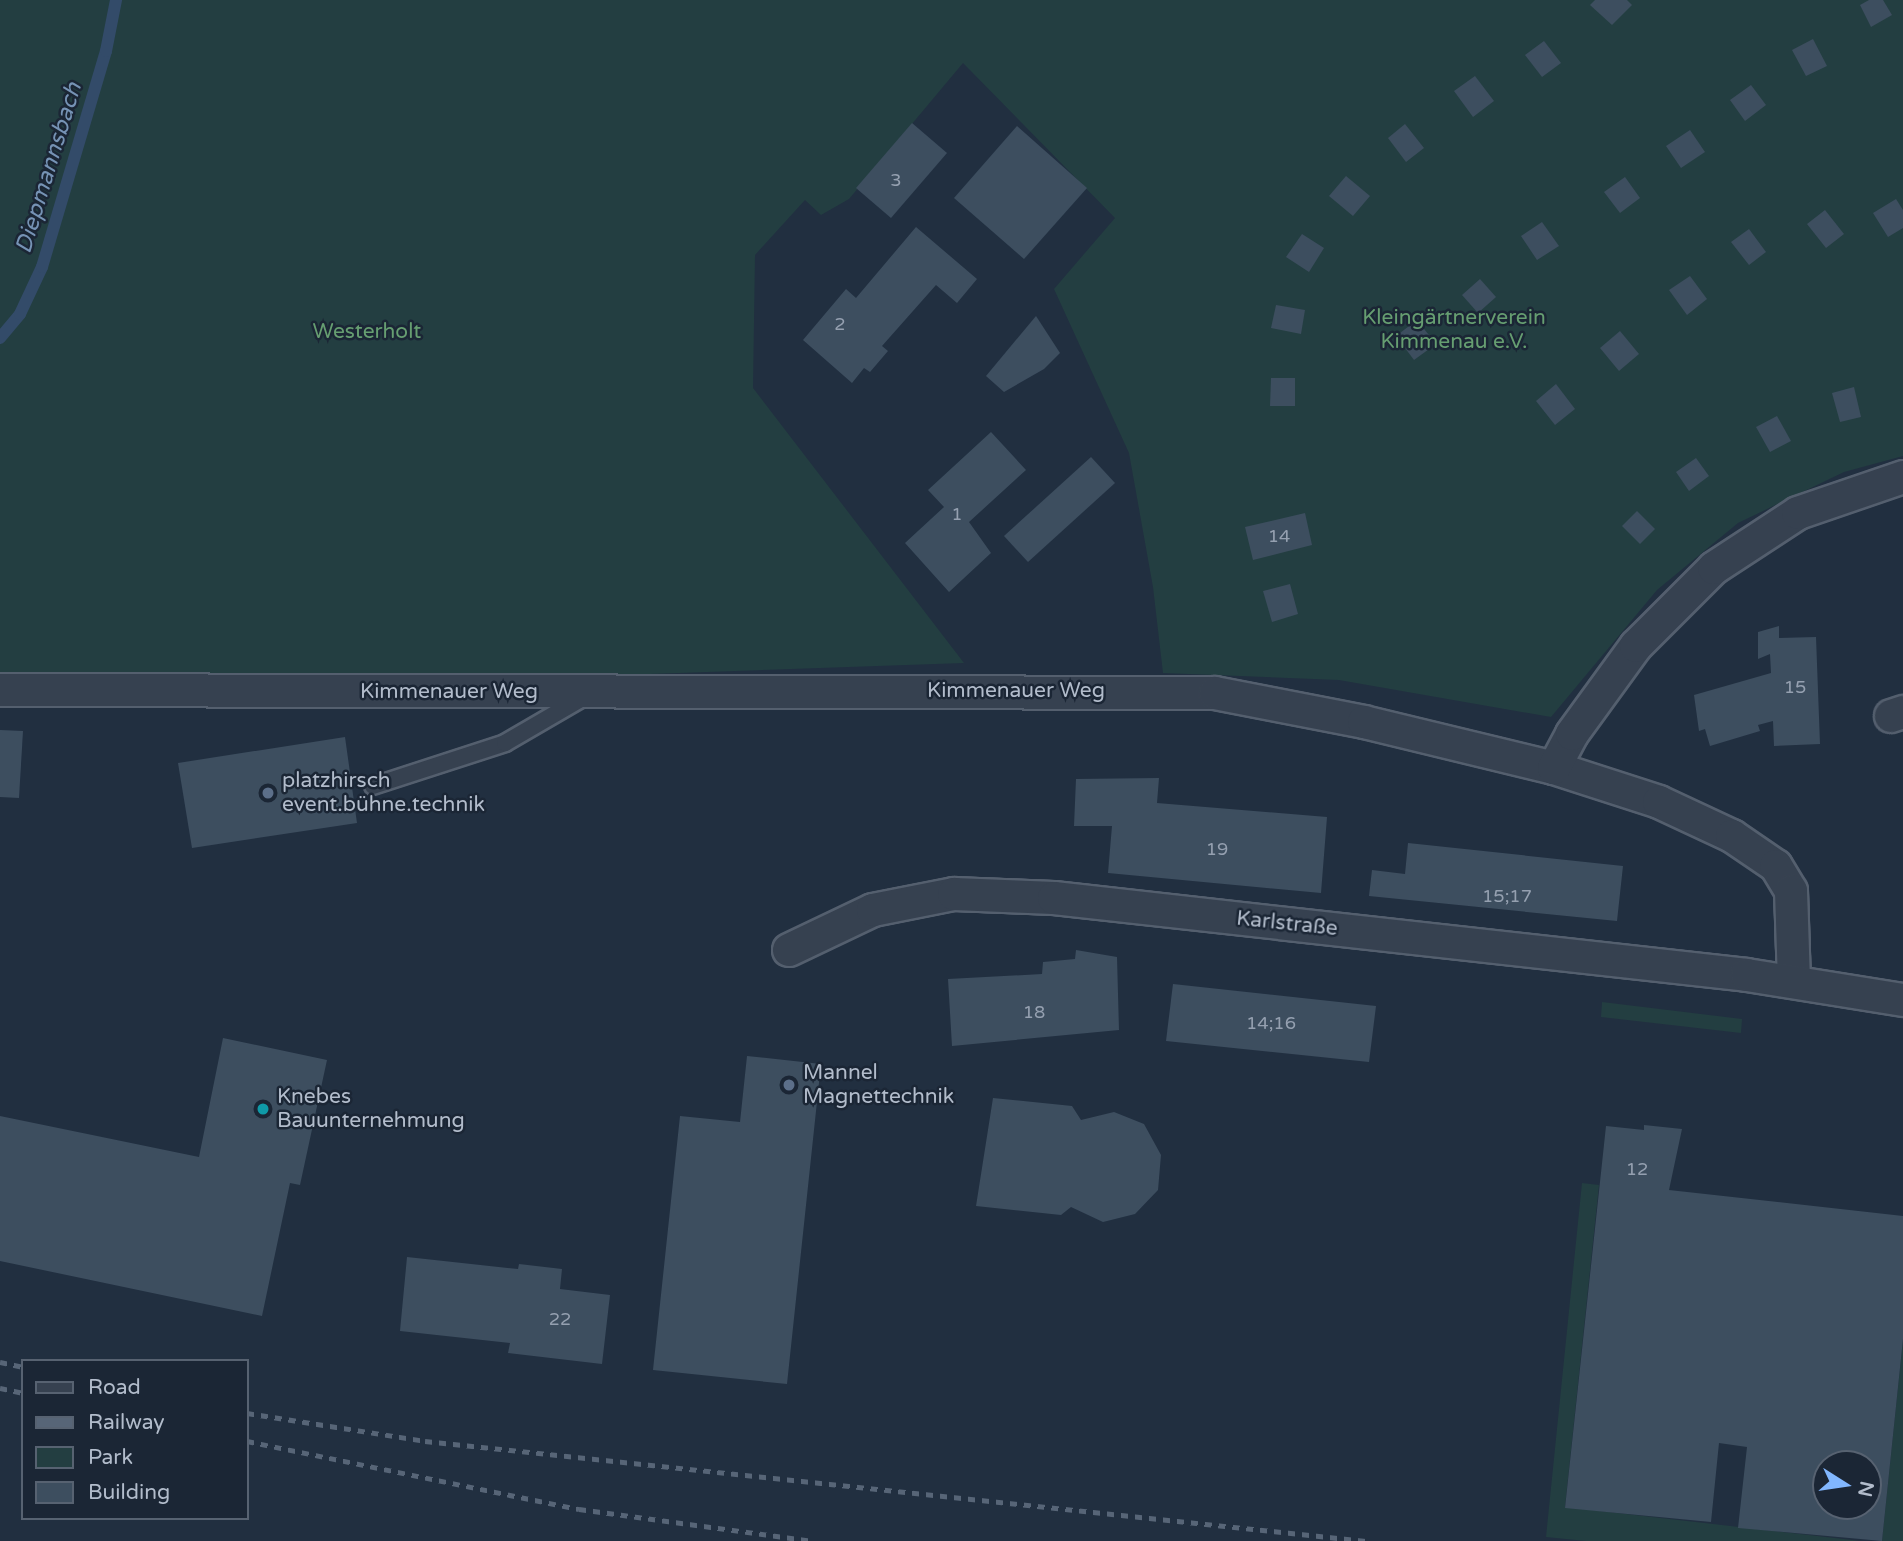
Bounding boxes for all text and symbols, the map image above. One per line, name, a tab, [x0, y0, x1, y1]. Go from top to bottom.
water label: Diepmannsbach	[10, 79, 88, 257]
house number: 3	[890, 169, 902, 191]
park label: Kleingärtnerverein Kimmenau e.V.	[1362, 305, 1546, 355]
house number: 2	[834, 313, 846, 335]
park label: Westerholt	[313, 319, 421, 345]
house number: 1	[951, 503, 963, 525]
house number: 14	[1268, 525, 1290, 547]
house number: 15	[1784, 676, 1806, 698]
street label: Kimmenauer Weg	[927, 678, 1105, 704]
street label: Kimmenauer Weg	[360, 679, 538, 705]
place label: platzhirsch event.bühne.technik	[282, 768, 485, 818]
marker: platzhirsch event.bühne.technik	[260, 785, 276, 801]
house number: 19	[1206, 838, 1228, 860]
house number: 15;17	[1482, 885, 1532, 907]
street label: Karlstraße	[1235, 906, 1339, 942]
house number: 18	[1023, 1001, 1045, 1023]
house number: 14;16	[1246, 1012, 1296, 1034]
place label: Mannel Magnettechnik	[803, 1060, 954, 1110]
marker: Mannel Magnettechnik	[781, 1077, 797, 1093]
place label: Knebes Bauunternehmung	[277, 1084, 465, 1134]
marker: Knebes Bauunternehmung	[255, 1101, 271, 1117]
house number: 12	[1626, 1158, 1648, 1180]
house number: 22	[549, 1308, 571, 1330]
legend	[21, 1359, 248, 1520]
text: Road	[88, 1375, 141, 1400]
text: Railway	[88, 1410, 165, 1435]
text: Park	[88, 1445, 133, 1470]
north arrow	[1812, 1450, 1882, 1520]
text: N	[1853, 1479, 1878, 1499]
text: Building	[88, 1480, 170, 1505]

